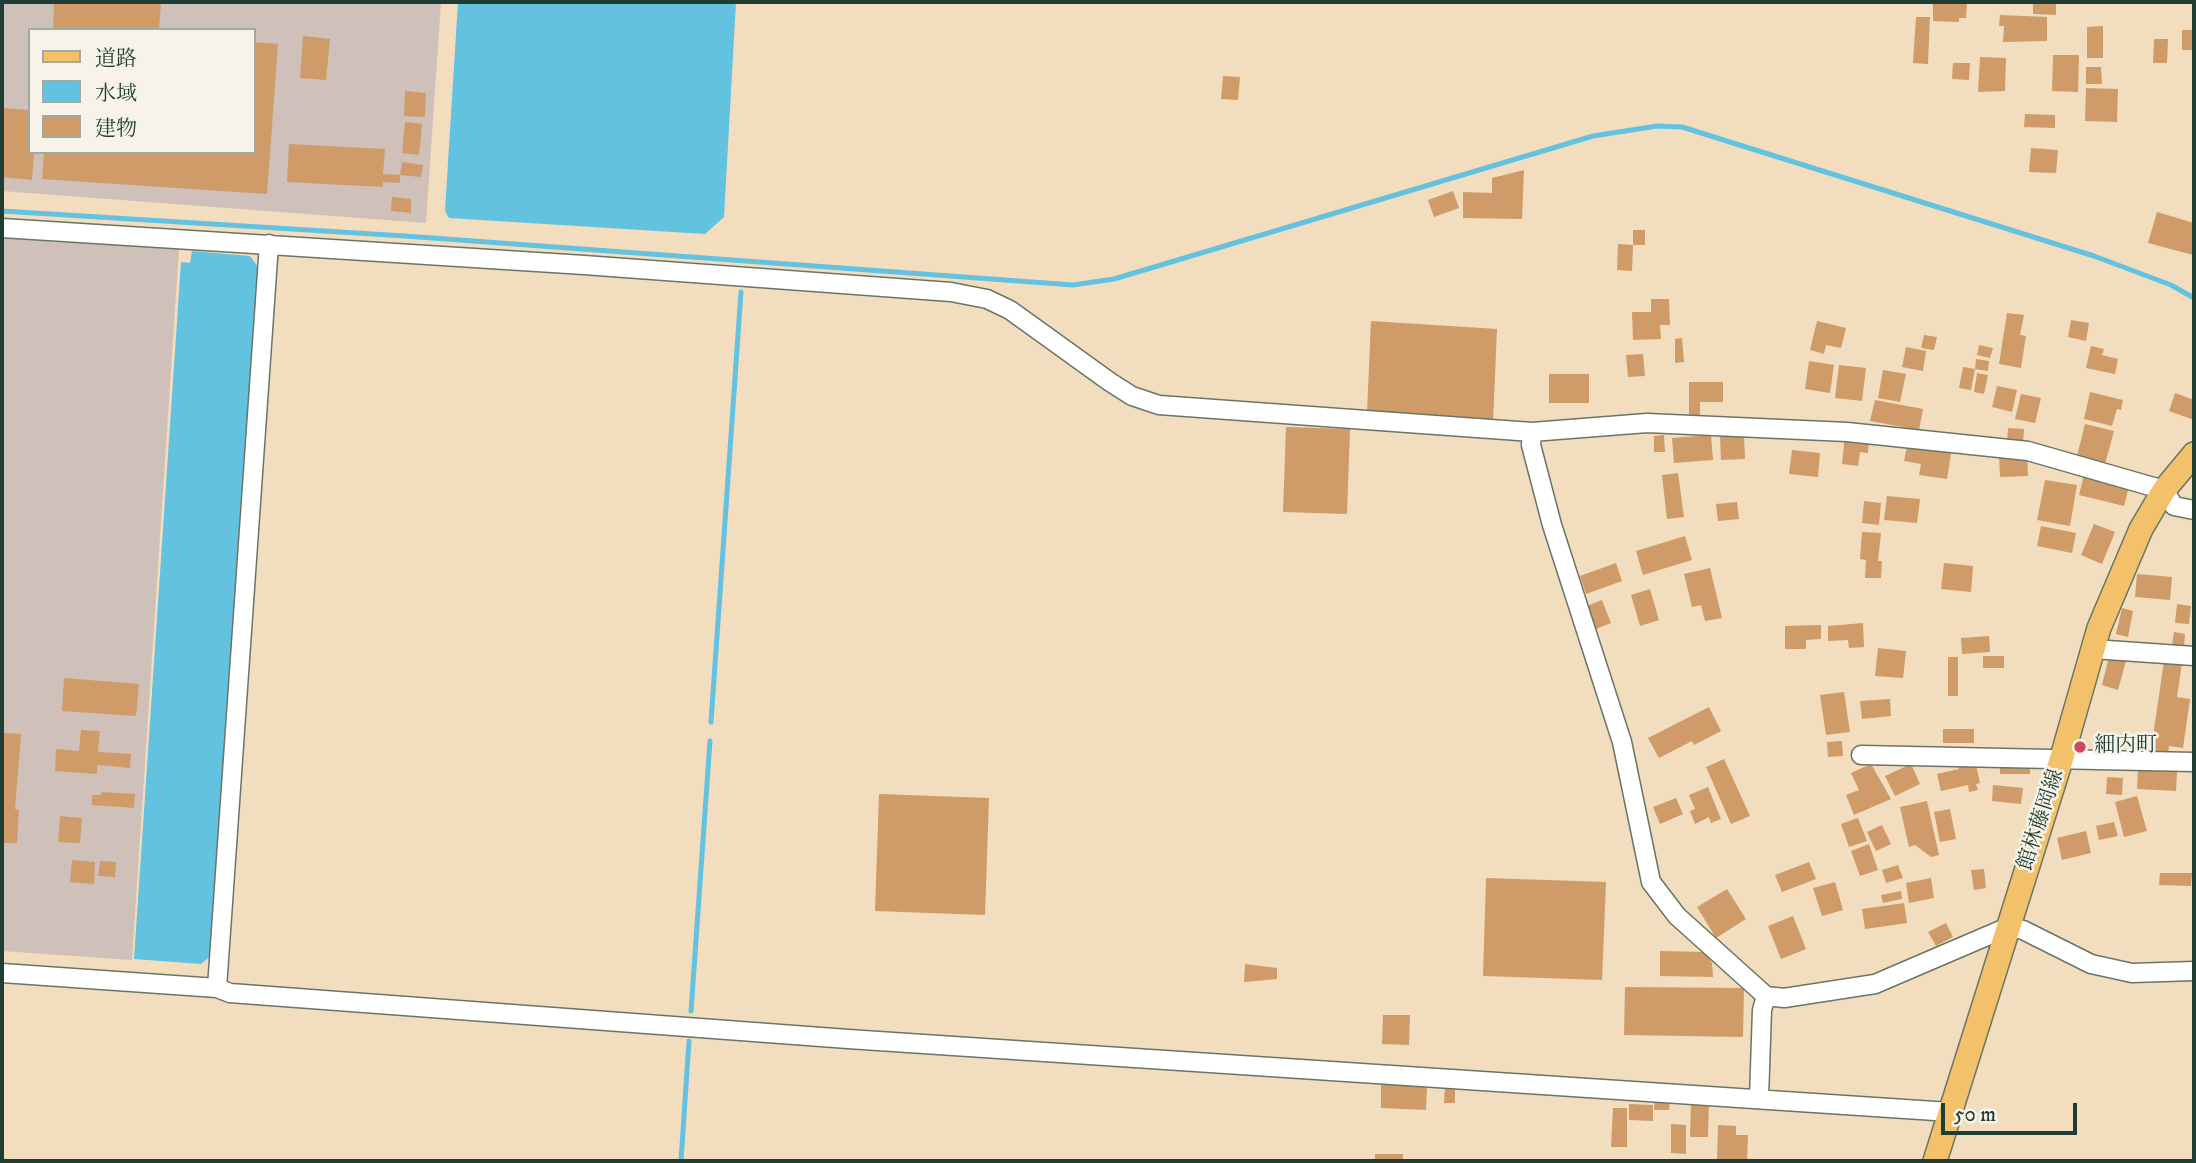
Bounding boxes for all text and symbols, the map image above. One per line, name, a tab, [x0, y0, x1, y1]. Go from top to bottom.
legend	[28, 28, 256, 154]
text: 道路	[95, 46, 137, 72]
text: 水域	[95, 81, 137, 107]
text: 建物	[95, 116, 137, 142]
place label: 細内町	[2094, 734, 2157, 760]
marker: 細内町	[2072, 739, 2088, 755]
street label: 館林藤岡線	[2014, 766, 2070, 874]
scale bar	[1944, 1090, 2080, 1134]
text: 50 m	[1954, 1102, 1996, 1128]

